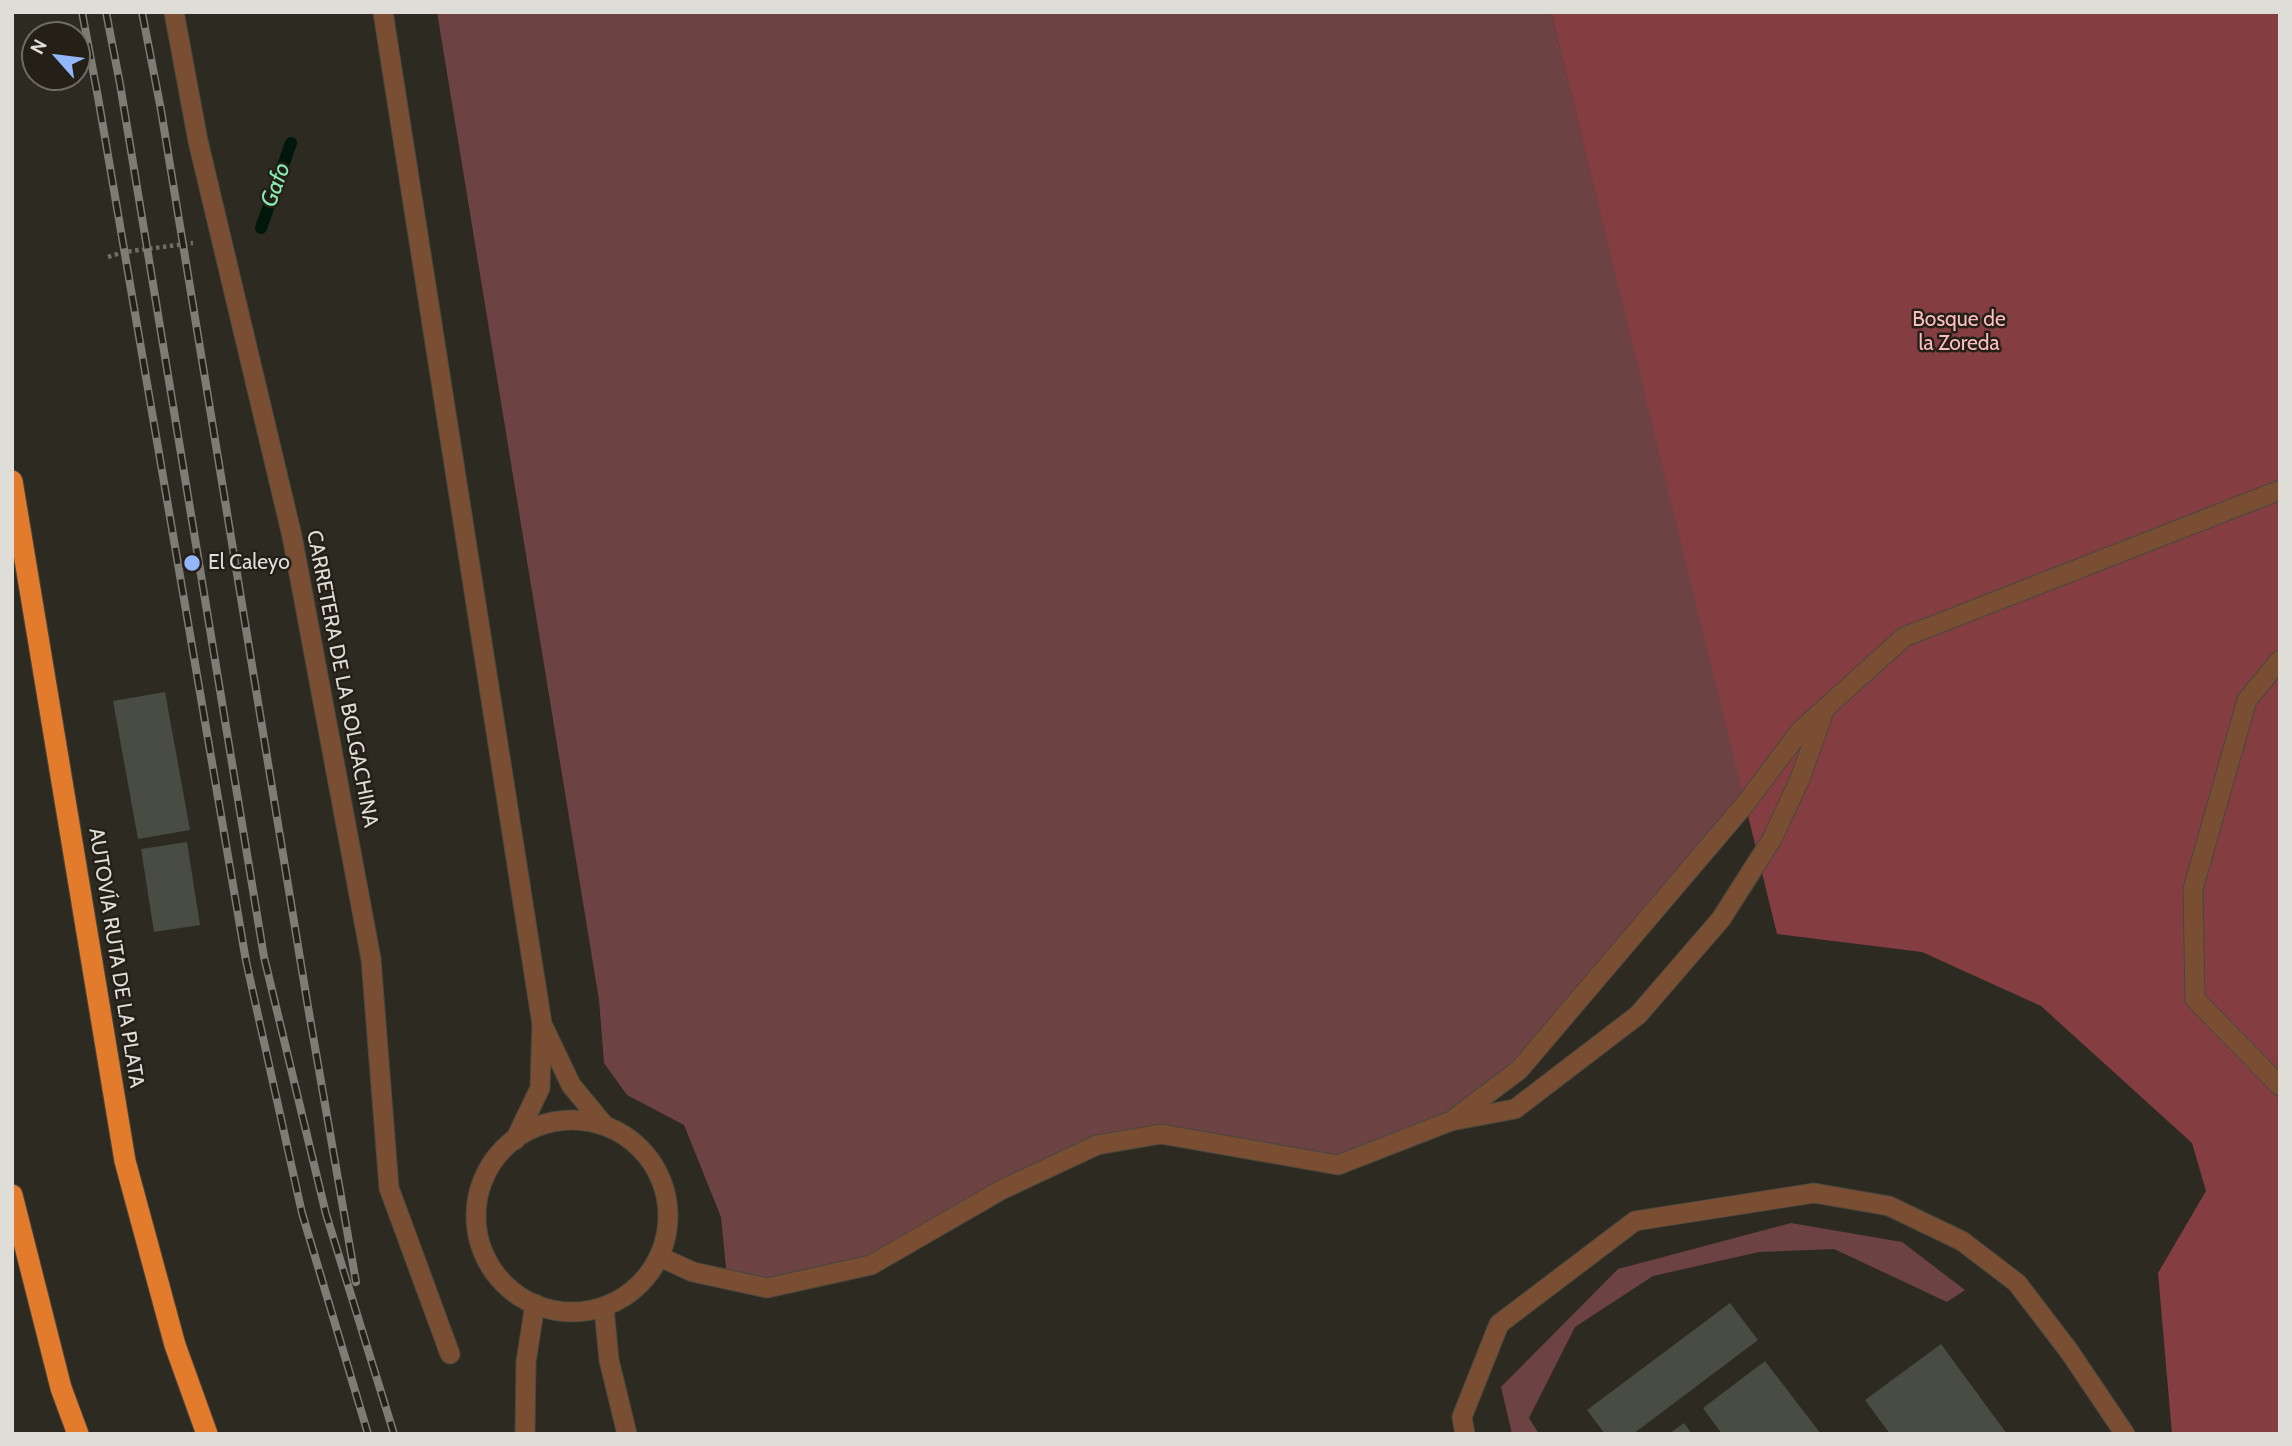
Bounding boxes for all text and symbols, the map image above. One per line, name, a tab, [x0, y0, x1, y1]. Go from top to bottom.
north arrow	[21, 21, 91, 91]
text: N	[25, 36, 52, 58]
water label: Gafo	[255, 159, 297, 211]
park label: Bosque de la Zoreda	[1912, 307, 2006, 357]
street label: CARRETERA DE LA BOLGACHINA	[301, 528, 383, 830]
place label: El Caleyo	[208, 550, 290, 576]
marker: El Caleyo	[182, 553, 202, 573]
street label: AUTOVÍA RUTA DE LA PLATA	[83, 826, 149, 1090]

